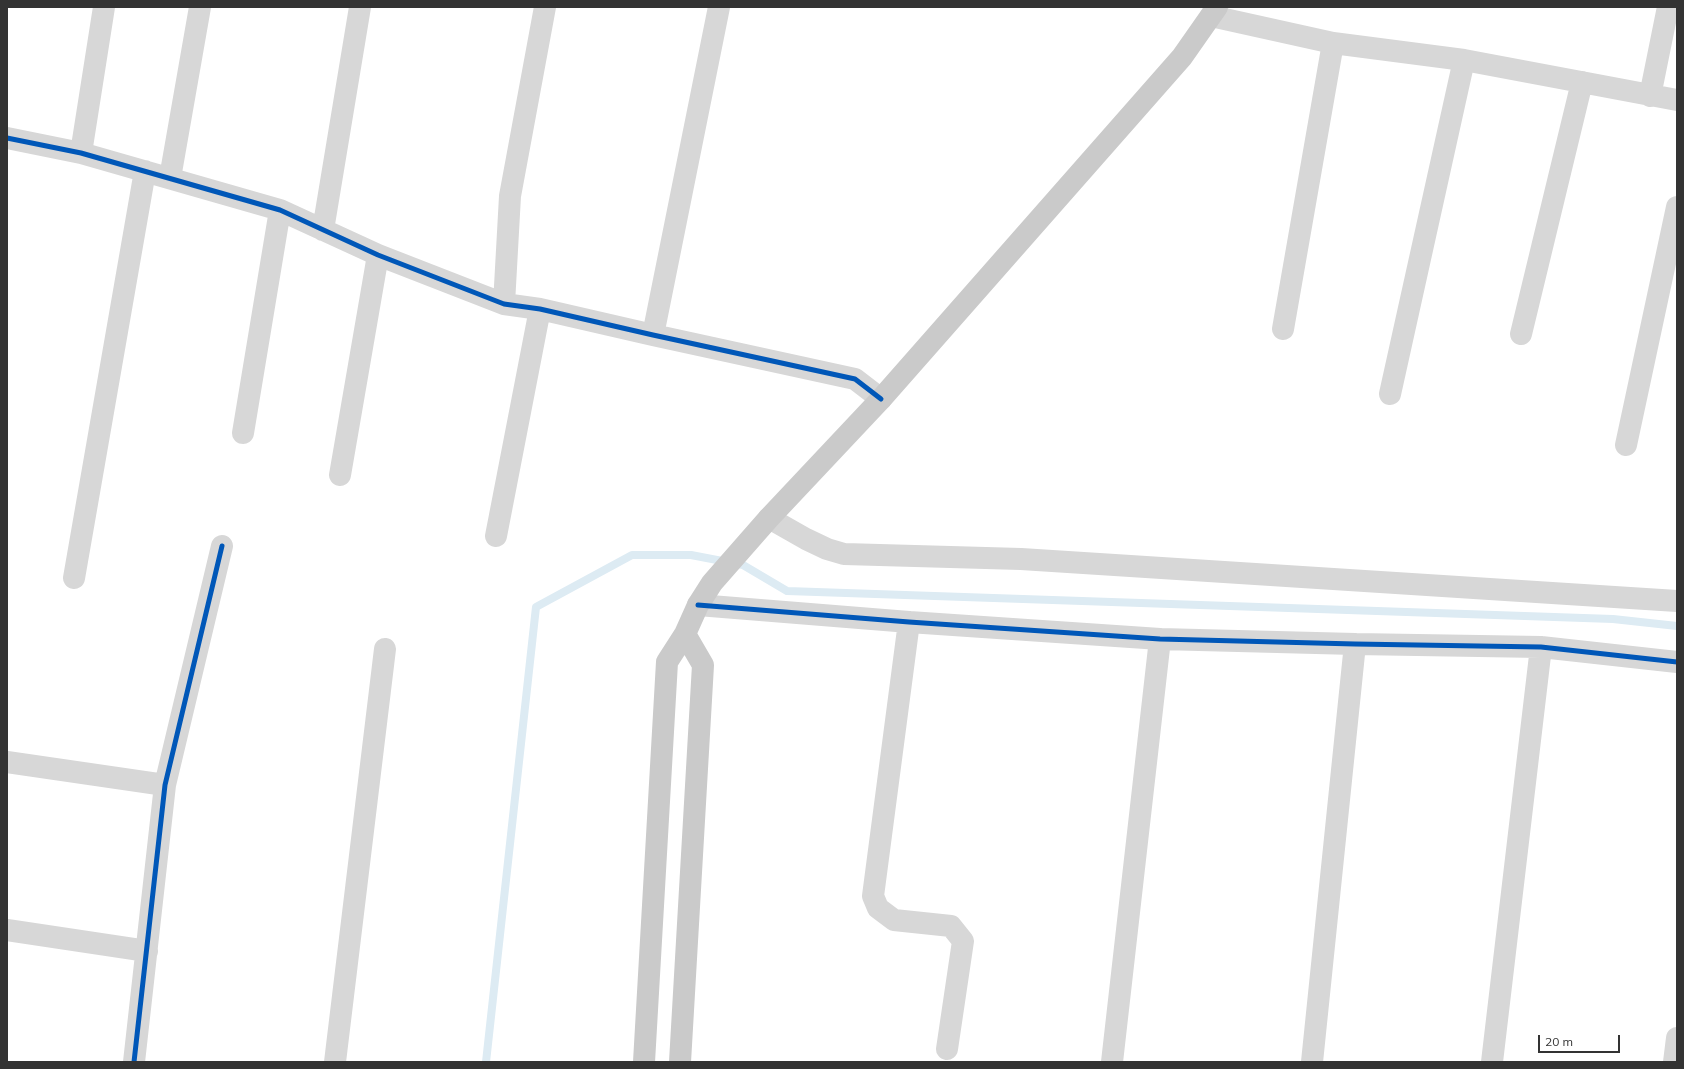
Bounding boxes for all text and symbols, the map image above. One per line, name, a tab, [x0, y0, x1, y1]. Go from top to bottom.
scale bar	[1540, 1027, 1622, 1053]
text: 20 m	[1545, 1034, 1573, 1049]

